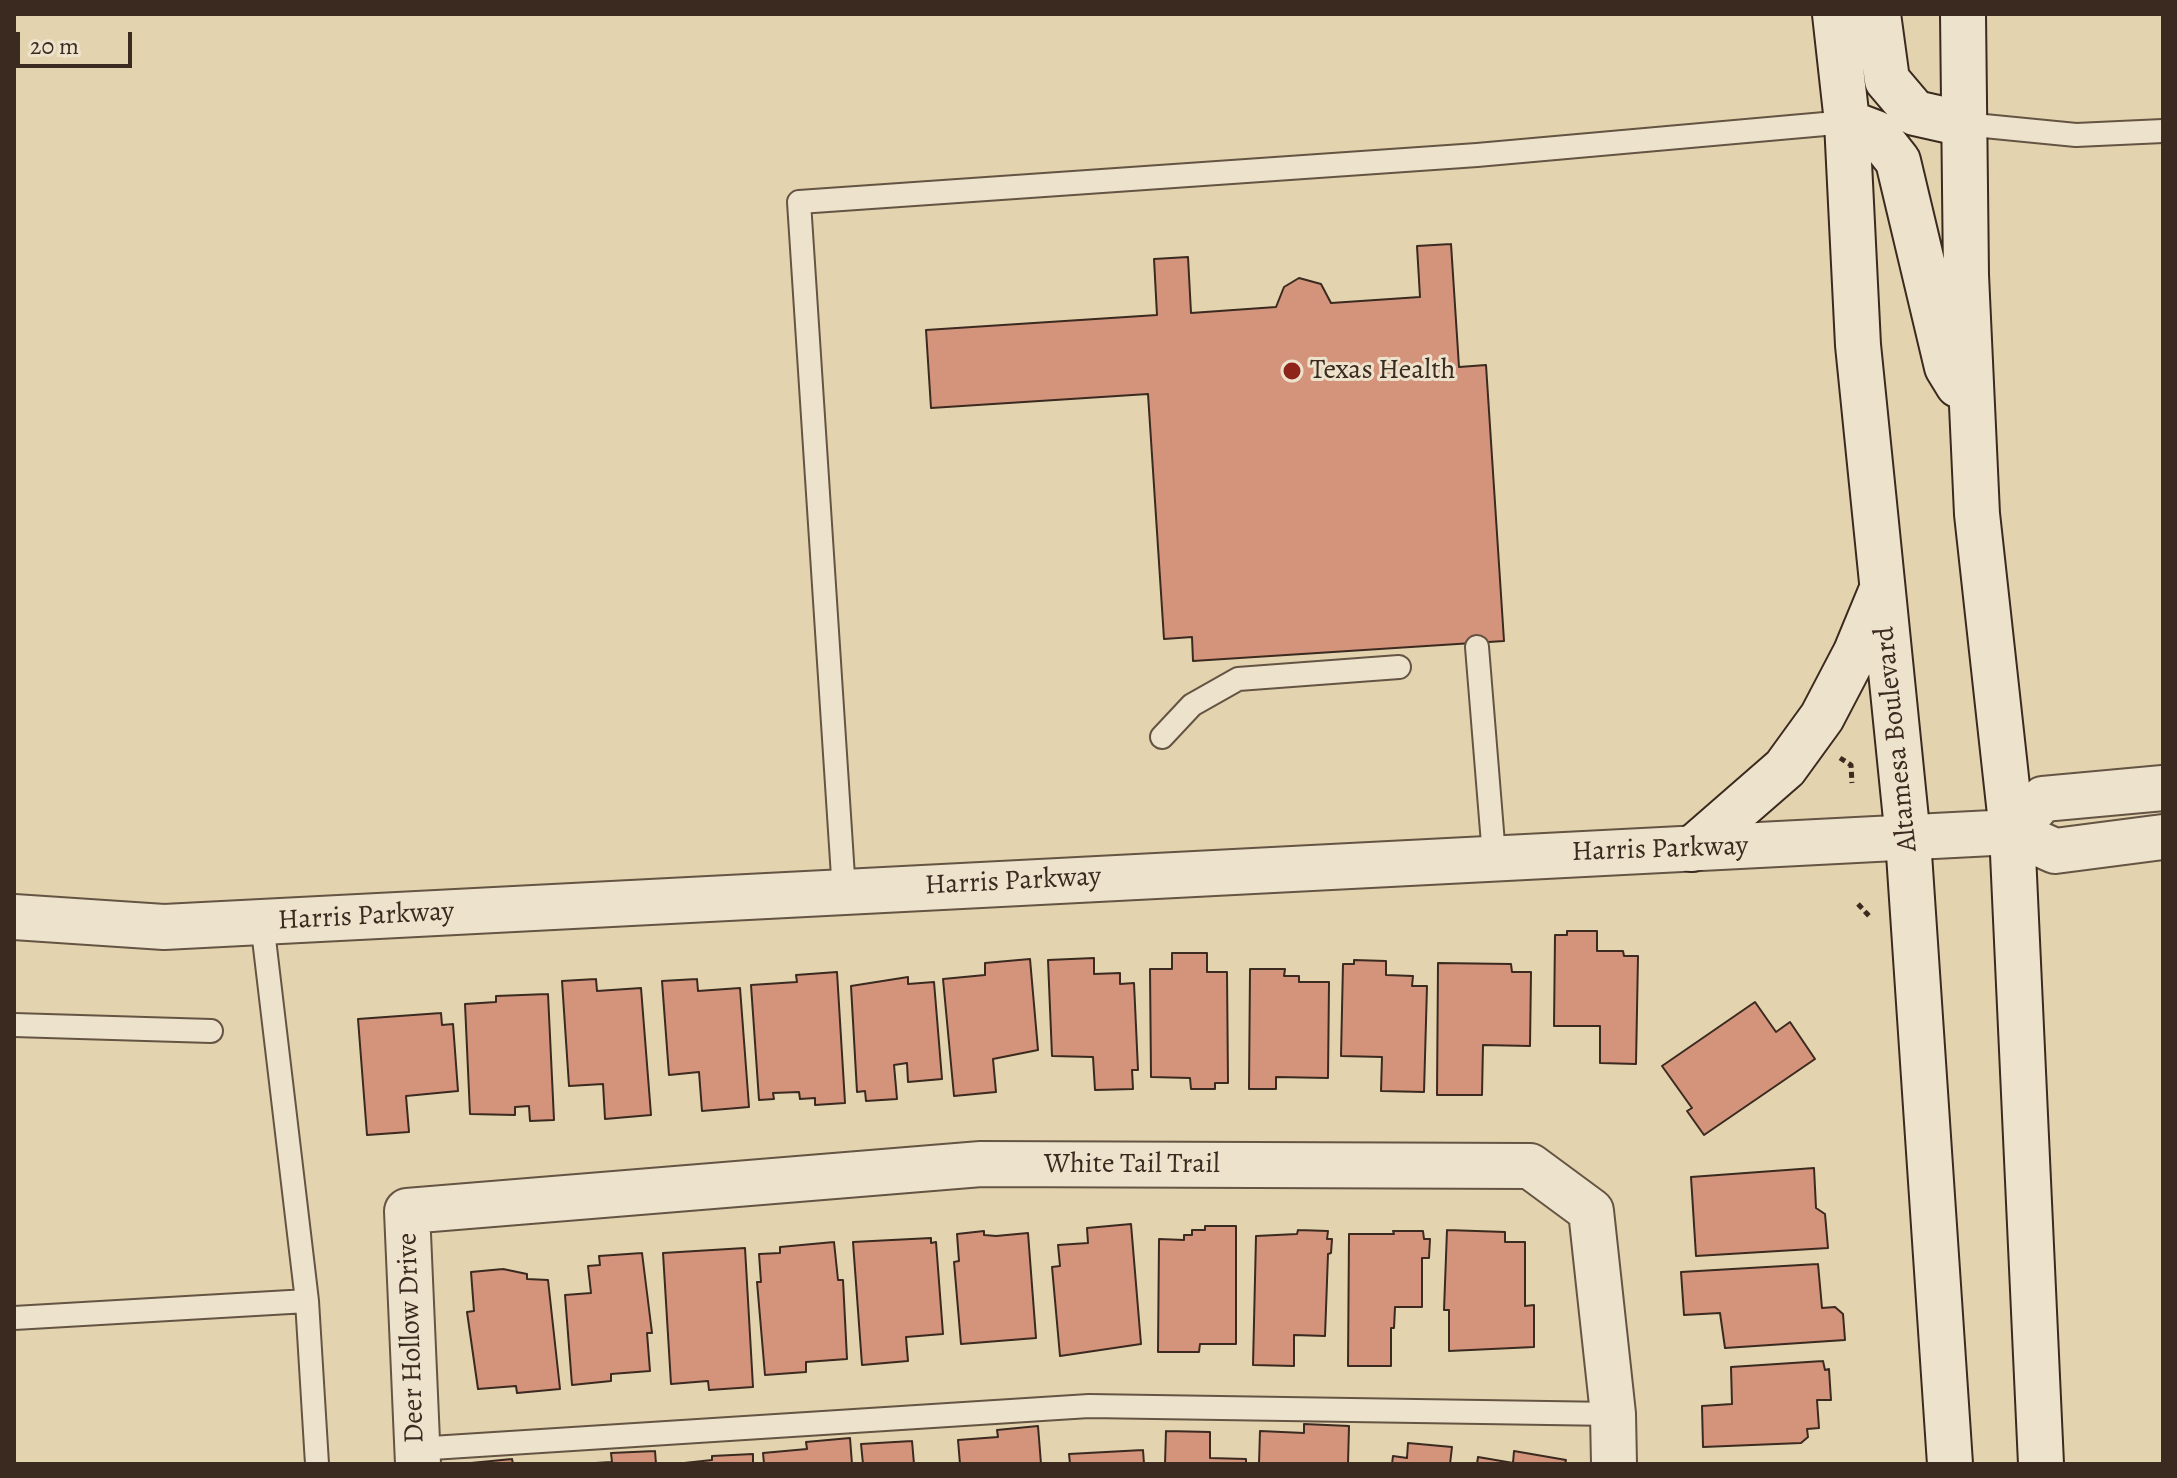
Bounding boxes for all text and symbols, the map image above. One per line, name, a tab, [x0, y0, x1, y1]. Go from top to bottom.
scale bar	[20, 16, 136, 66]
text: 20 m	[30, 30, 79, 62]
place label: Texas Health	[1310, 354, 1455, 388]
marker: Texas Health	[1281, 360, 1303, 382]
street label: Altamesa Boulevard	[1868, 625, 1926, 853]
street label: Harris Parkway	[1571, 830, 1749, 870]
street label: Harris Parkway	[924, 861, 1102, 903]
street label: Harris Parkway	[277, 896, 455, 938]
street label: White Tail Trail	[1044, 1148, 1220, 1182]
street label: Deer Hollow Drive	[392, 1232, 432, 1444]

